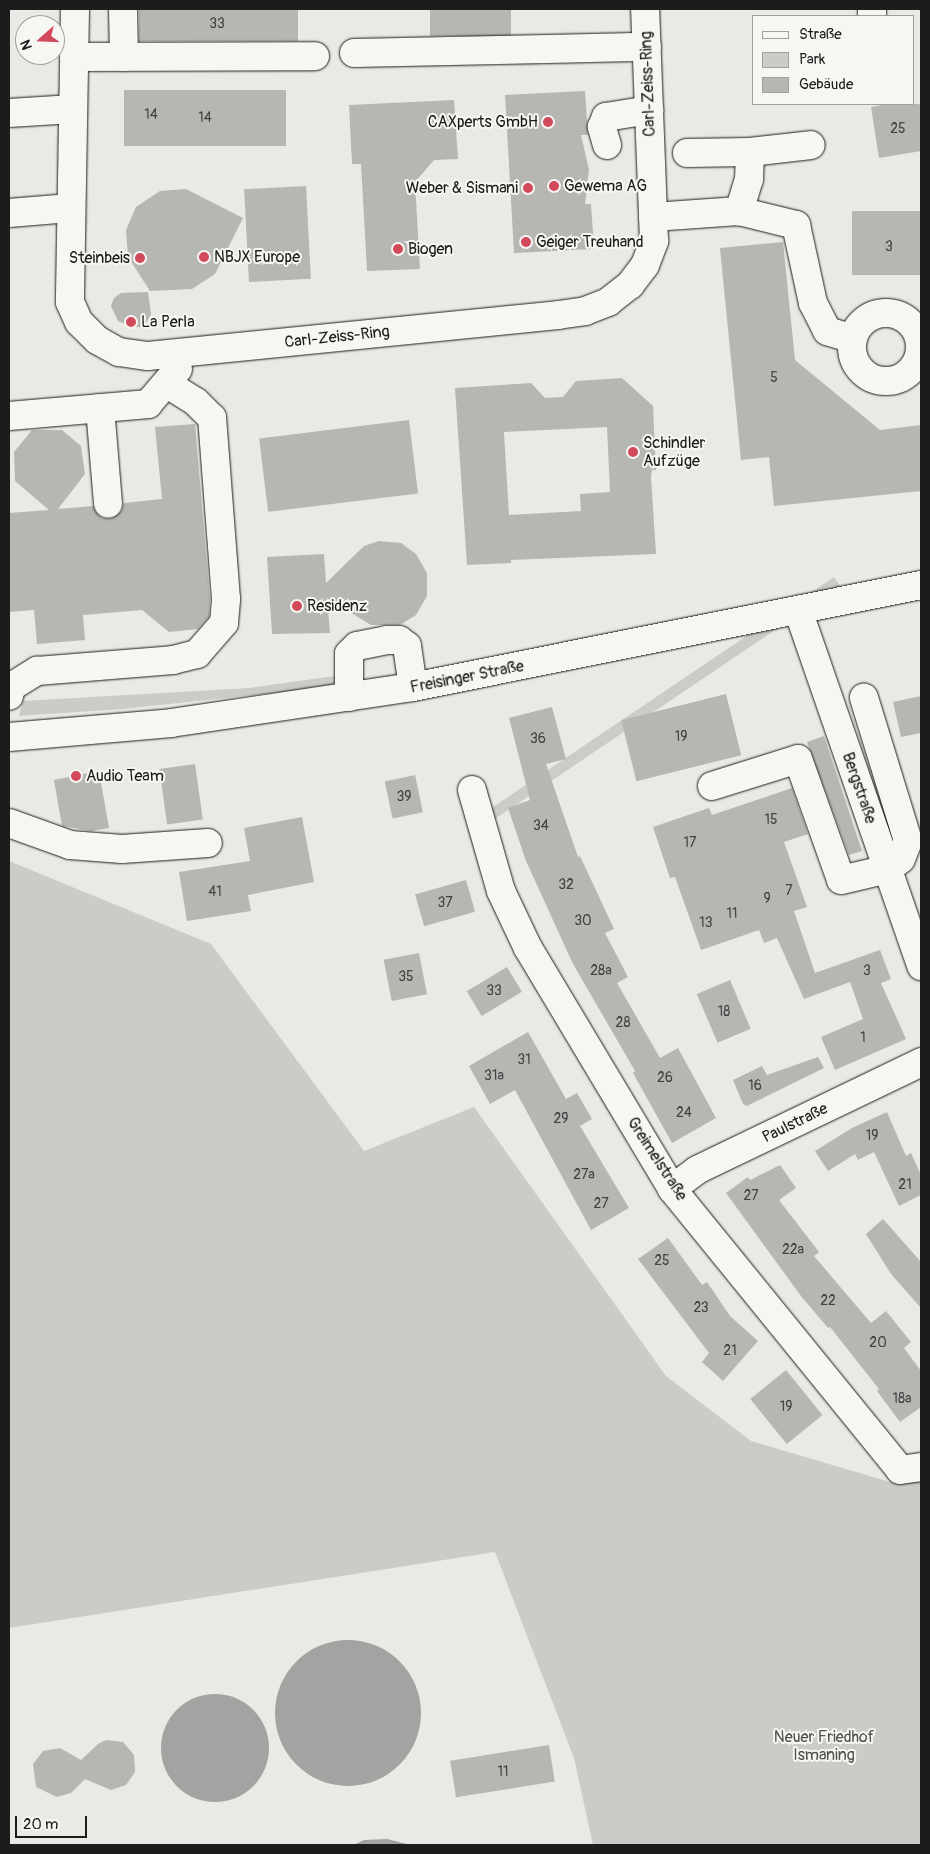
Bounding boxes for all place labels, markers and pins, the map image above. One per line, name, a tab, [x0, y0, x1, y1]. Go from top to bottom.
place label: CAXperts GmbH	[428, 112, 538, 132]
marker: CAXperts GmbH	[542, 116, 554, 128]
place label: Gewema AG	[564, 176, 647, 196]
place label: Weber & Sismani	[406, 178, 518, 198]
marker: Gewema AG	[548, 180, 560, 192]
marker: Weber & Sismani	[522, 182, 534, 194]
place label: Geiger Treuhand	[536, 232, 644, 252]
marker: Geiger Treuhand	[520, 236, 532, 248]
place label: Biogen	[408, 239, 453, 259]
marker: Biogen	[392, 243, 404, 255]
place label: NBJX Europe	[214, 247, 300, 267]
place label: Steinbeis	[69, 248, 130, 268]
marker: NBJX Europe	[198, 251, 210, 263]
marker: Steinbeis	[134, 252, 146, 264]
place label: La Perla	[141, 312, 195, 332]
marker: La Perla	[125, 316, 137, 328]
place label: Schindler Aufzüge	[643, 433, 705, 471]
marker: Schindler Aufzüge	[627, 446, 639, 458]
place label: Residenz	[307, 596, 367, 616]
marker: Residenz	[291, 600, 303, 612]
place label: Audio Team	[86, 766, 164, 786]
marker: Audio Team	[70, 770, 82, 782]

